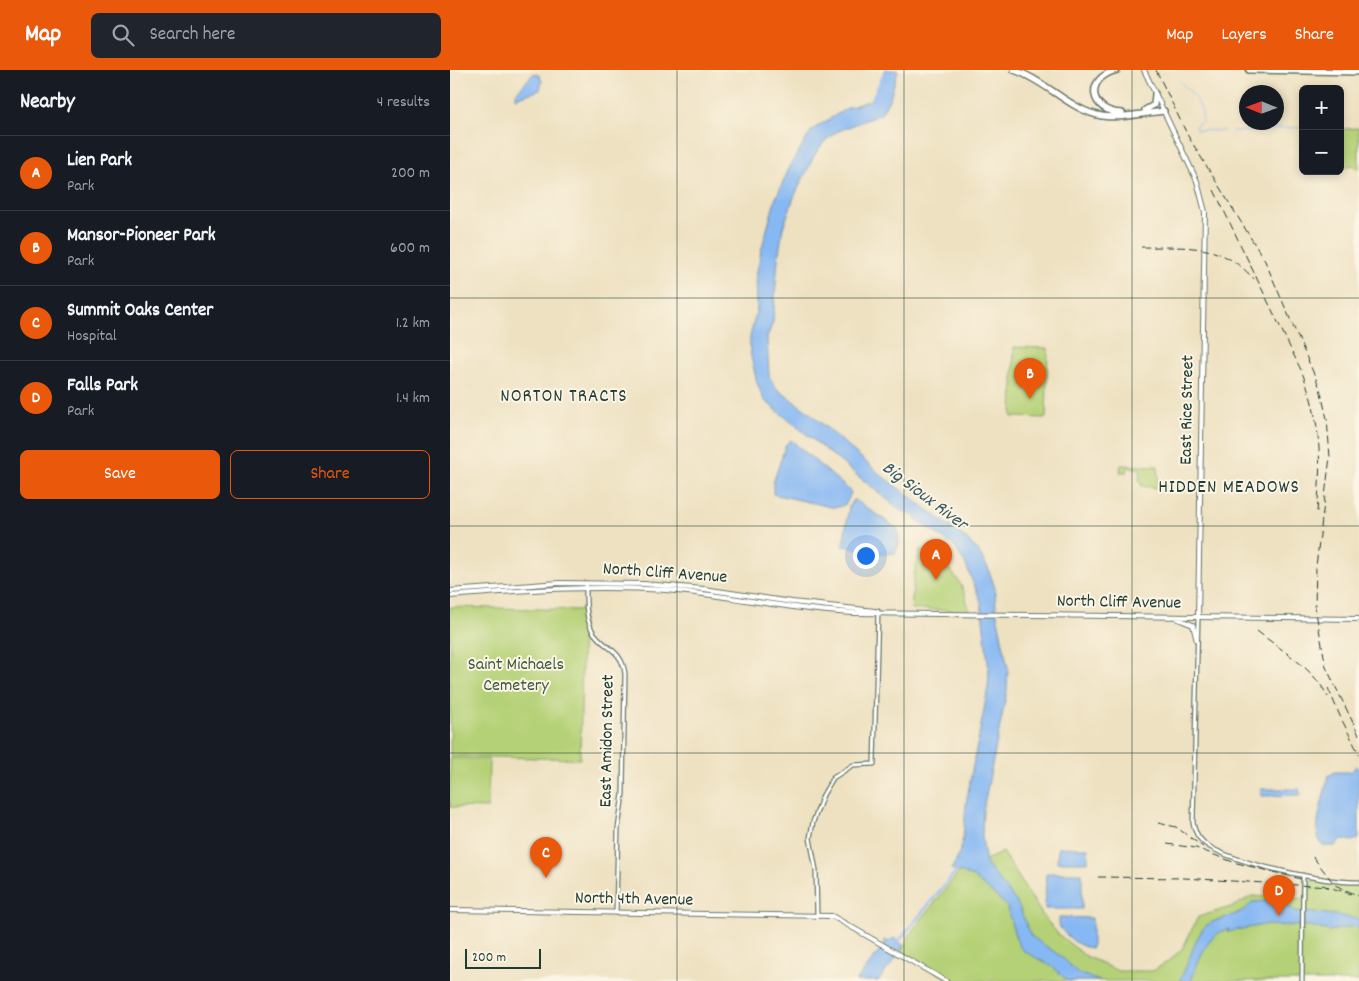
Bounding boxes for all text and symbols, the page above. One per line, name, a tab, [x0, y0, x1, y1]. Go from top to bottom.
search box	[91, 13, 441, 58]
text: Map	[25, 18, 61, 52]
icon: search	[109, 21, 137, 49]
text: Search here	[149, 22, 235, 49]
text: Map	[1166, 23, 1193, 48]
text: Layers	[1221, 23, 1267, 48]
text: Share	[1295, 23, 1334, 48]
north arrow	[1239, 85, 1284, 130]
map controls	[1299, 85, 1344, 175]
button: +	[1299, 85, 1344, 130]
text: Nearby	[20, 88, 75, 118]
text: 4 results	[377, 91, 430, 114]
button: −	[1299, 130, 1344, 175]
text: Lien Park	[67, 148, 132, 175]
text: A	[32, 162, 40, 185]
text: 200 m	[391, 162, 430, 185]
text: Park	[67, 175, 94, 198]
text: Mansor-Pioneer Park	[67, 223, 216, 250]
text: B	[32, 237, 40, 260]
text: 600 m	[390, 237, 430, 260]
text: Park	[67, 250, 94, 273]
text: Summit Oaks Center	[67, 298, 213, 325]
text: C	[32, 312, 40, 335]
text: 1.2 km	[396, 312, 430, 335]
text: Hospital	[67, 325, 117, 348]
street label: East Rice Street	[1175, 354, 1201, 465]
pin: B	[1014, 358, 1046, 399]
text: Falls Park	[67, 373, 138, 400]
district label: NORTON TRACTS	[500, 384, 628, 411]
text: D	[32, 387, 40, 410]
text: 1.4 km	[396, 387, 430, 410]
text: Park	[67, 400, 94, 423]
button: Save	[20, 450, 220, 499]
button: Share	[230, 450, 430, 499]
water label: Big Sioux River	[875, 456, 974, 539]
district label: HIDDEN MEADOWS	[1158, 475, 1300, 502]
pin: A	[920, 539, 952, 580]
your location	[853, 543, 879, 569]
street label: North Cliff Avenue	[602, 557, 728, 591]
street label: North Cliff Avenue	[1056, 589, 1182, 617]
park label: Saint Michaels Cemetery	[468, 653, 564, 699]
street label: East Amidon Street	[594, 674, 622, 808]
pin: C	[530, 837, 562, 878]
pin: D	[1263, 875, 1295, 916]
street label: North 4th Avenue	[575, 886, 693, 914]
scale bar	[465, 946, 541, 969]
text: 200 m	[472, 948, 506, 968]

